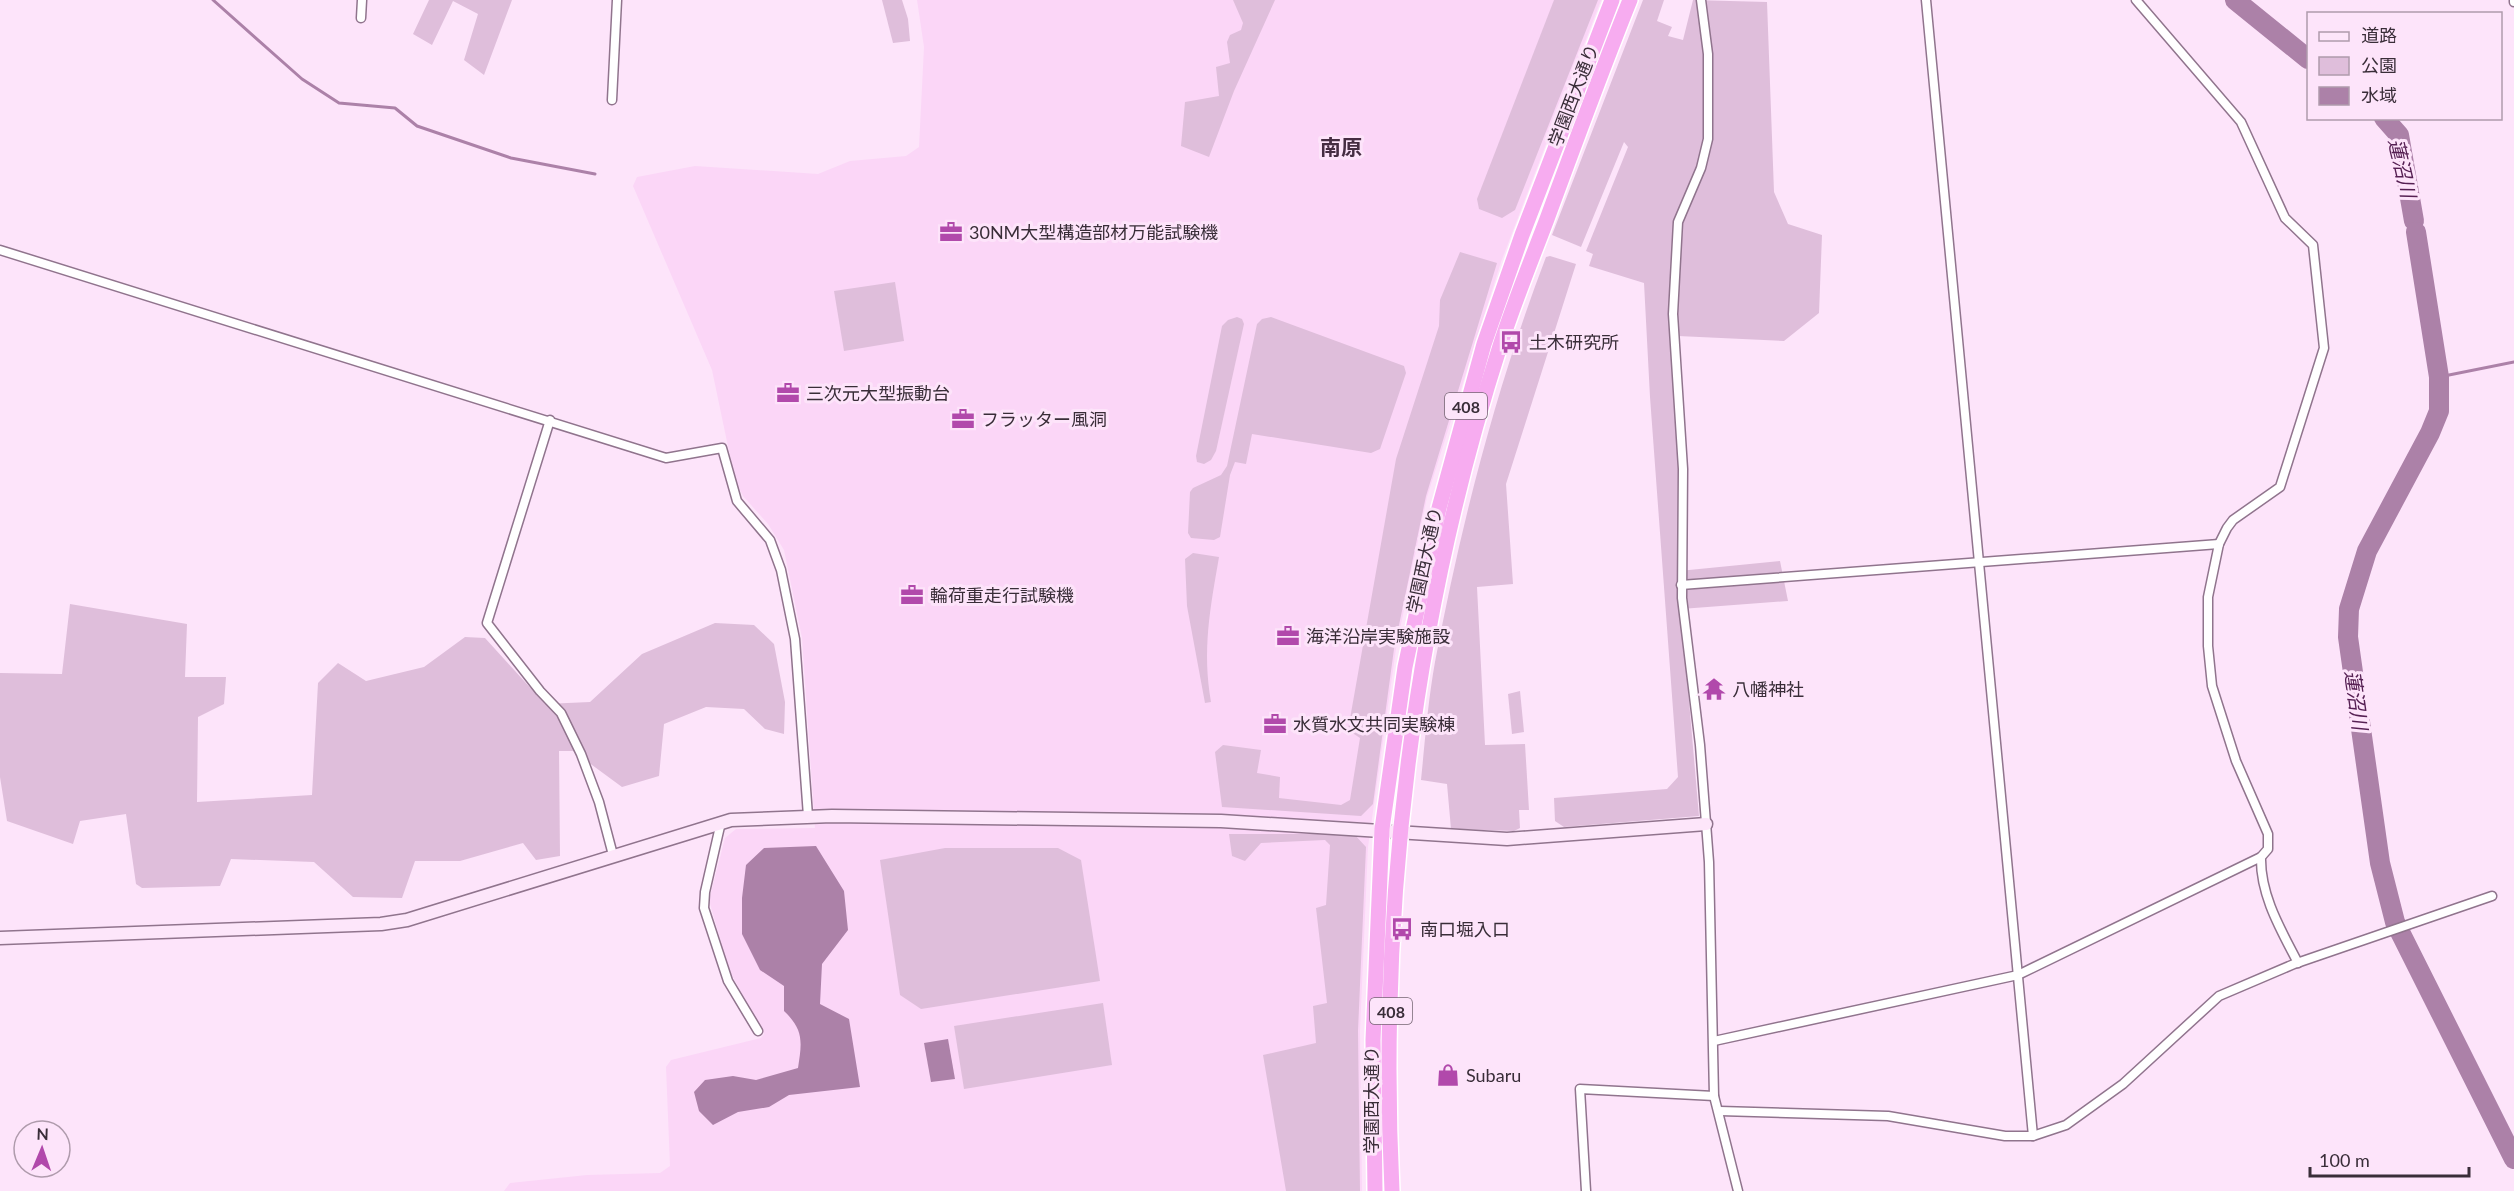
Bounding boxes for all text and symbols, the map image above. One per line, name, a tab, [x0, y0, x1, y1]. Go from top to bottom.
legend	[2307, 12, 2502, 120]
text: 道路	[2361, 24, 2397, 46]
street label: 学園西大通り	[1543, 41, 1603, 149]
text: 公園	[2361, 54, 2397, 76]
text: 水域	[2361, 84, 2397, 106]
district label: 南原	[1320, 134, 1362, 159]
water label: 蓮沼川	[2385, 136, 2422, 202]
office icon: 30NM大型構造部材万能試験機	[938, 219, 964, 245]
place label: 30NM大型構造部材万能試験機	[969, 221, 1218, 243]
bus stop icon: 土木研究所	[1498, 329, 1524, 355]
place label: 土木研究所	[1529, 331, 1619, 353]
office icon: 三次元大型振動台	[775, 380, 801, 406]
place label: 三次元大型振動台	[806, 382, 950, 404]
road number: 408	[1445, 393, 1487, 419]
office icon: フラッター風洞	[950, 406, 976, 432]
place label: フラッター風洞	[981, 408, 1107, 430]
street label: 学園西大通り	[1402, 505, 1446, 615]
office icon: 輪荷重走行試験機	[899, 582, 925, 608]
place label: 輪荷重走行試験機	[930, 584, 1074, 606]
office icon: 海洋沿岸実験施設	[1275, 623, 1301, 649]
place label: 海洋沿岸実験施設	[1306, 625, 1450, 647]
water label: 蓮沼川	[2341, 669, 2373, 733]
temple icon: 八幡神社	[1701, 676, 1727, 702]
place label: 八幡神社	[1732, 678, 1804, 700]
office icon: 水質水文共同実験棟	[1262, 711, 1288, 737]
place label: 水質水文共同実験棟	[1293, 713, 1455, 735]
bus stop icon: 南口堀入口	[1389, 916, 1415, 942]
place label: 南口堀入口	[1420, 918, 1510, 940]
road number: 408	[1370, 998, 1412, 1024]
street label: 学園西大通り	[1360, 1046, 1382, 1154]
shop icon: Subaru	[1435, 1062, 1461, 1088]
place label: Subaru	[1466, 1064, 1521, 1086]
north arrow	[12, 1119, 72, 1179]
text: N	[36, 1124, 49, 1143]
scale bar	[2310, 1140, 2469, 1178]
text: 100 m	[2319, 1149, 2370, 1171]

